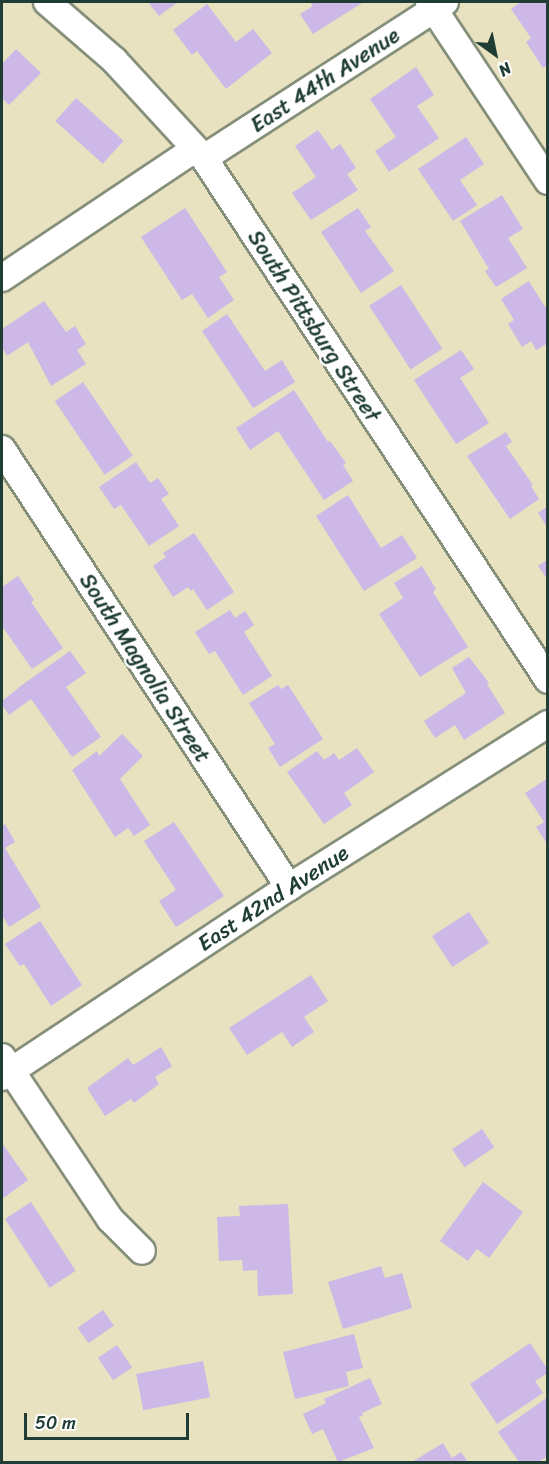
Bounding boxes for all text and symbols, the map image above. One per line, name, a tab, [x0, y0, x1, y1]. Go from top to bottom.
street label: East 44th Avenue	[245, 22, 405, 138]
north arrow	[465, 24, 525, 84]
text: N	[493, 54, 518, 85]
street label: South Pittsburg Street	[242, 225, 386, 427]
street label: South Magnolia Street	[74, 569, 216, 767]
street label: East 42nd Avenue	[193, 839, 353, 957]
scale bar	[27, 1401, 192, 1439]
text: 50 m	[35, 1407, 76, 1439]

